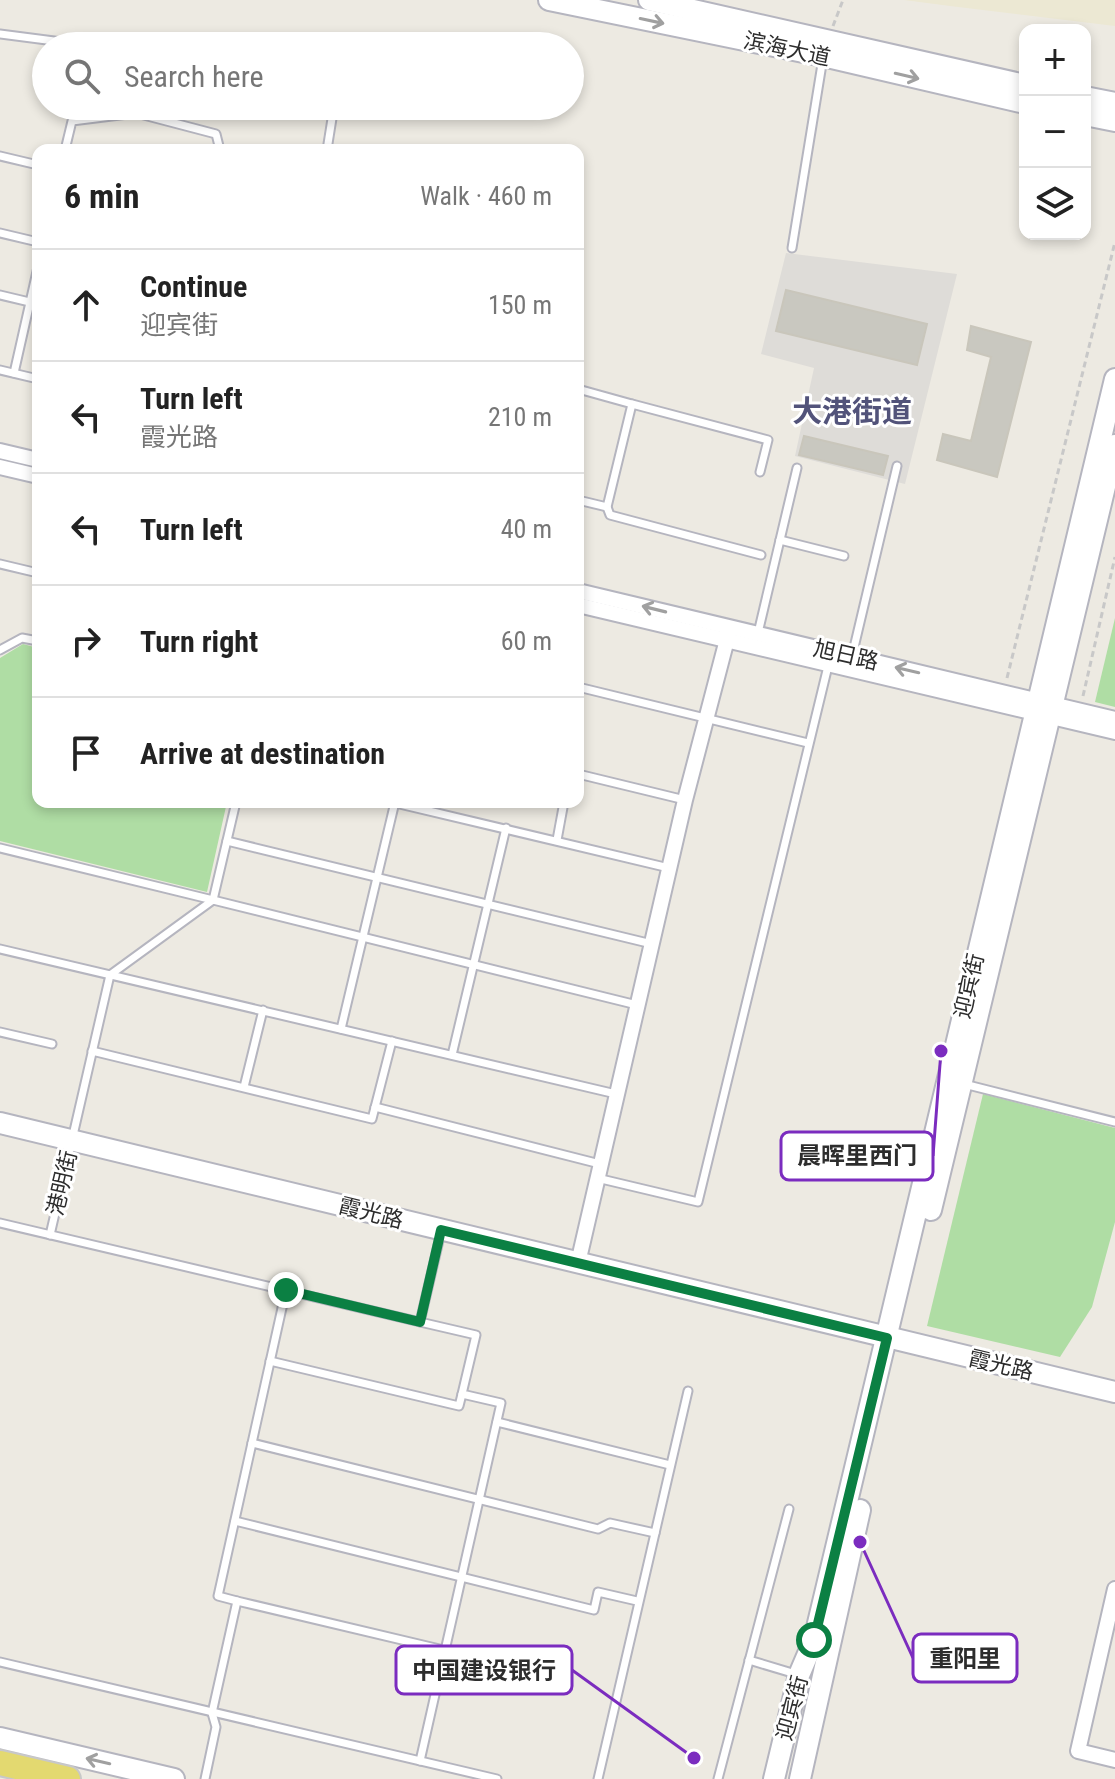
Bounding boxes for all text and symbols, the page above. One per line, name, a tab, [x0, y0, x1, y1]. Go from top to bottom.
one-way arrow	[639, 14, 665, 29]
map controls	[1019, 24, 1091, 240]
button: +	[1019, 24, 1091, 96]
street label: 滨海大道	[741, 28, 833, 70]
search box	[32, 32, 584, 120]
icon: search	[60, 54, 104, 98]
text: Search here	[124, 59, 264, 94]
one-way arrow	[893, 69, 919, 84]
button: −	[1019, 96, 1091, 168]
button: layers	[1019, 168, 1091, 240]
text: 6 min	[64, 176, 140, 216]
text: Walk · 460 m	[420, 181, 552, 211]
text: Continue	[140, 269, 247, 304]
icon: ahead	[64, 283, 108, 327]
text: 150 m	[488, 290, 552, 320]
text: 迎宾街	[140, 310, 218, 340]
text: Turn left	[140, 381, 243, 416]
district label: 大港街道	[792, 394, 912, 429]
icon: left	[64, 395, 108, 439]
text: 210 m	[488, 402, 552, 432]
text: 霞光路	[140, 422, 218, 452]
icon: left	[64, 507, 108, 551]
text: Turn left	[140, 512, 243, 547]
text: 40 m	[501, 514, 552, 544]
one-way arrow	[642, 601, 667, 616]
icon: right	[64, 619, 108, 663]
text: Turn right	[140, 624, 258, 659]
text: 60 m	[501, 626, 552, 656]
street label: 旭日路	[811, 635, 881, 675]
one-way arrow	[895, 661, 920, 676]
icon: arrive	[64, 731, 108, 775]
text: Arrive at destination	[140, 736, 385, 771]
street label: 迎宾街	[949, 951, 989, 1021]
callout: 晨晖里西门	[781, 1132, 933, 1180]
text: 晨晖里西门	[797, 1142, 917, 1170]
street label: 港明街	[42, 1148, 82, 1218]
street label: 霞光路	[336, 1193, 406, 1233]
route end	[268, 1272, 304, 1308]
street label: 霞光路	[966, 1345, 1036, 1385]
route start	[796, 1622, 832, 1658]
callout: 重阳里	[913, 1634, 1017, 1682]
text: 重阳里	[929, 1645, 1001, 1673]
callout: 中国建设银行	[396, 1646, 572, 1694]
text: 中国建设银行	[412, 1657, 556, 1685]
street label: 迎宾街	[771, 1673, 813, 1743]
one-way arrow	[85, 1753, 111, 1768]

